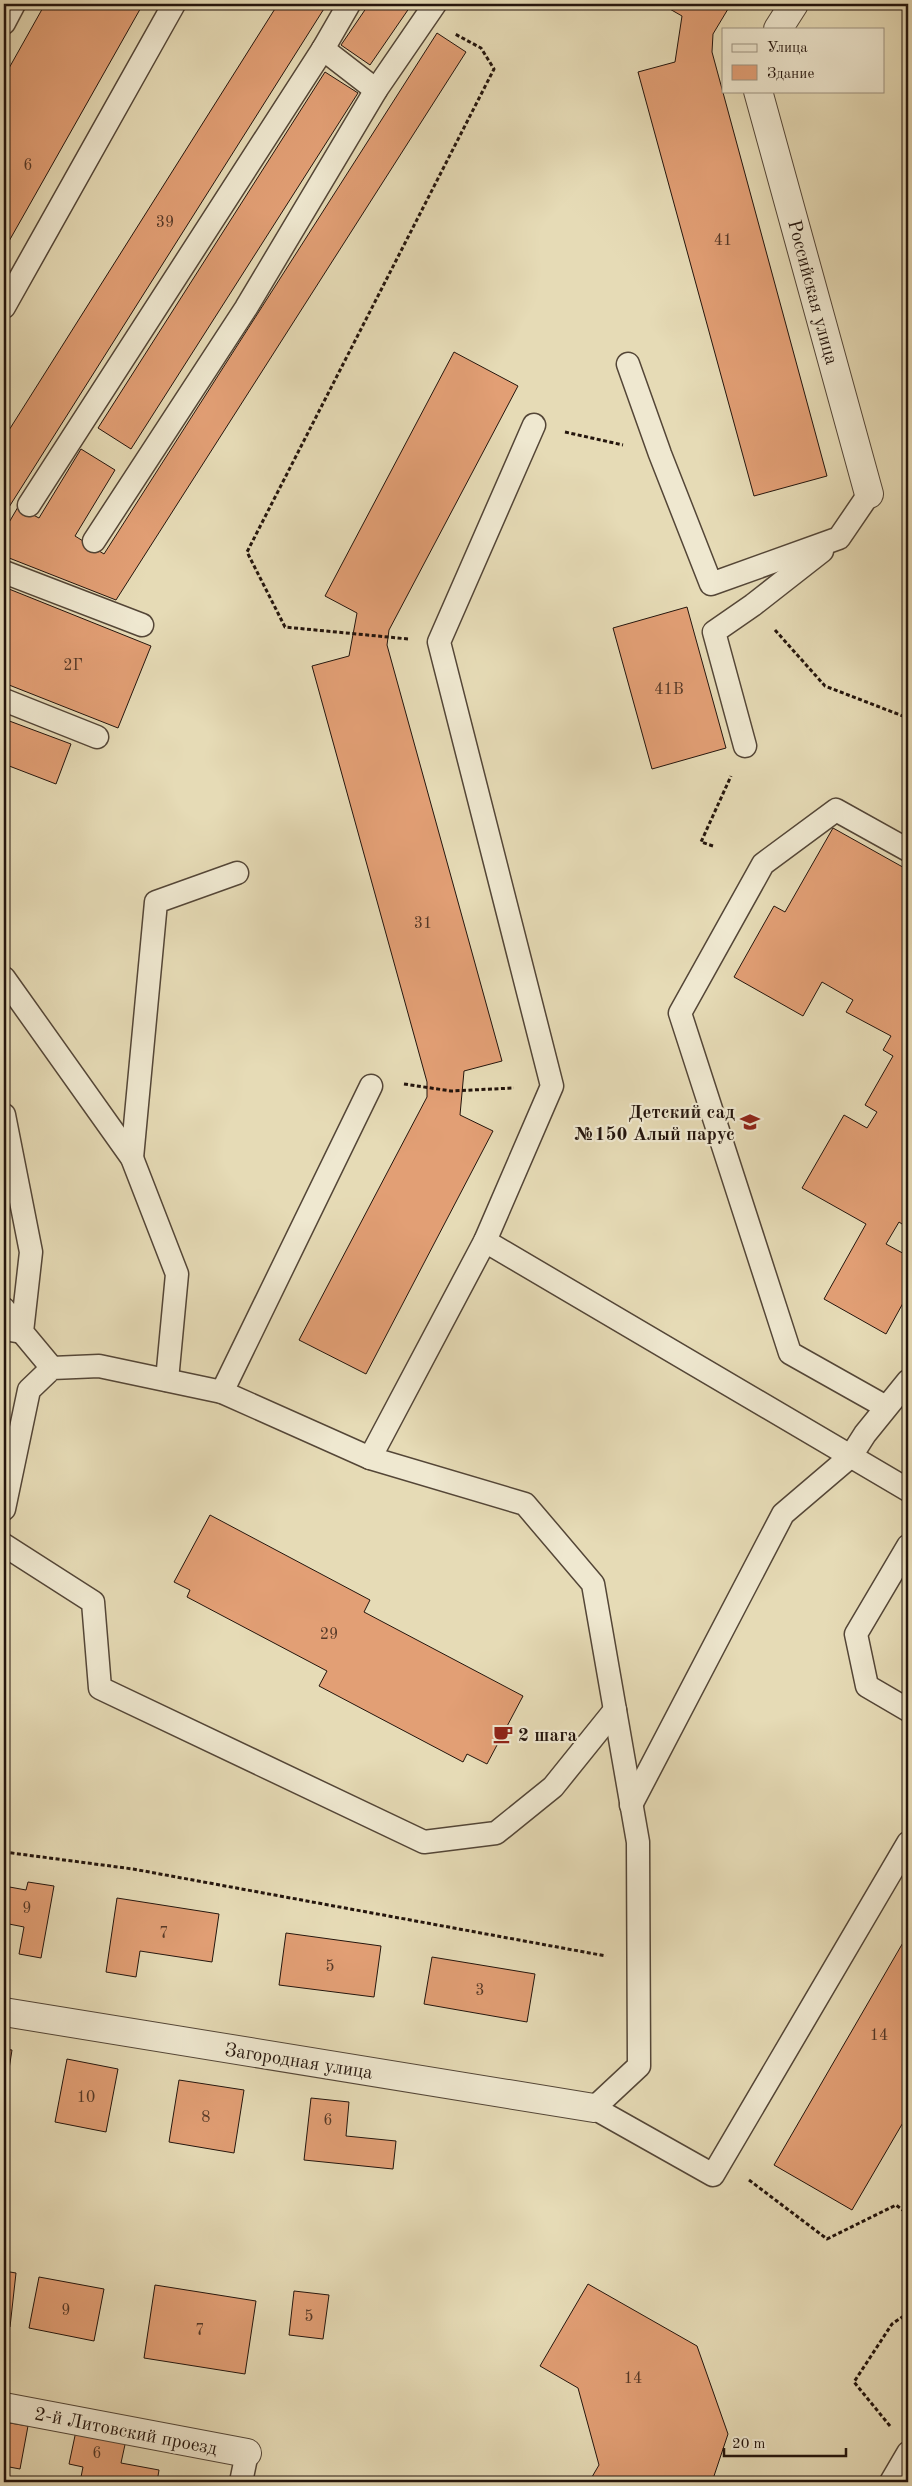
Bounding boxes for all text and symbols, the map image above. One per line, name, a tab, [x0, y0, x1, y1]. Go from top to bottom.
legend	[722, 28, 884, 92]
text: Улица	[767, 41, 808, 56]
text: Здание	[767, 67, 814, 82]
house number: 6	[23, 158, 33, 174]
house number: 39	[156, 215, 174, 231]
street label: Российская улица	[783, 218, 840, 368]
house number: 41	[714, 233, 732, 249]
house number: 2Г	[63, 658, 83, 674]
house number: 41В	[654, 682, 684, 698]
house number: 31	[414, 916, 432, 932]
place label: Детский сад №150 Алый парус	[574, 1104, 735, 1145]
school or university icon: Детский сад №150 Алый парус	[739, 1111, 761, 1133]
house number: 29	[320, 1627, 338, 1643]
cafe icon: 2 шага	[492, 1723, 514, 1745]
place label: 2 шага	[518, 1727, 578, 1746]
house number: 9	[22, 1901, 32, 1917]
house number: 7	[159, 1926, 169, 1942]
house number: 5	[325, 1959, 335, 1975]
house number: 3	[475, 1983, 485, 1999]
house number: 14	[870, 2028, 888, 2044]
street label: Загородная улица	[223, 2041, 375, 2084]
house number: 10	[77, 2090, 95, 2106]
house number: 8	[201, 2110, 211, 2126]
house number: 6	[323, 2113, 333, 2129]
house number: 9	[61, 2303, 71, 2319]
house number: 5	[304, 2309, 314, 2325]
house number: 7	[195, 2323, 205, 2339]
house number: 14	[624, 2371, 642, 2387]
street label: 2-й Литовский проезд	[33, 2405, 219, 2460]
scale bar	[724, 2426, 847, 2458]
text: 20 m	[732, 2437, 766, 2452]
house number: 6	[92, 2446, 102, 2462]

